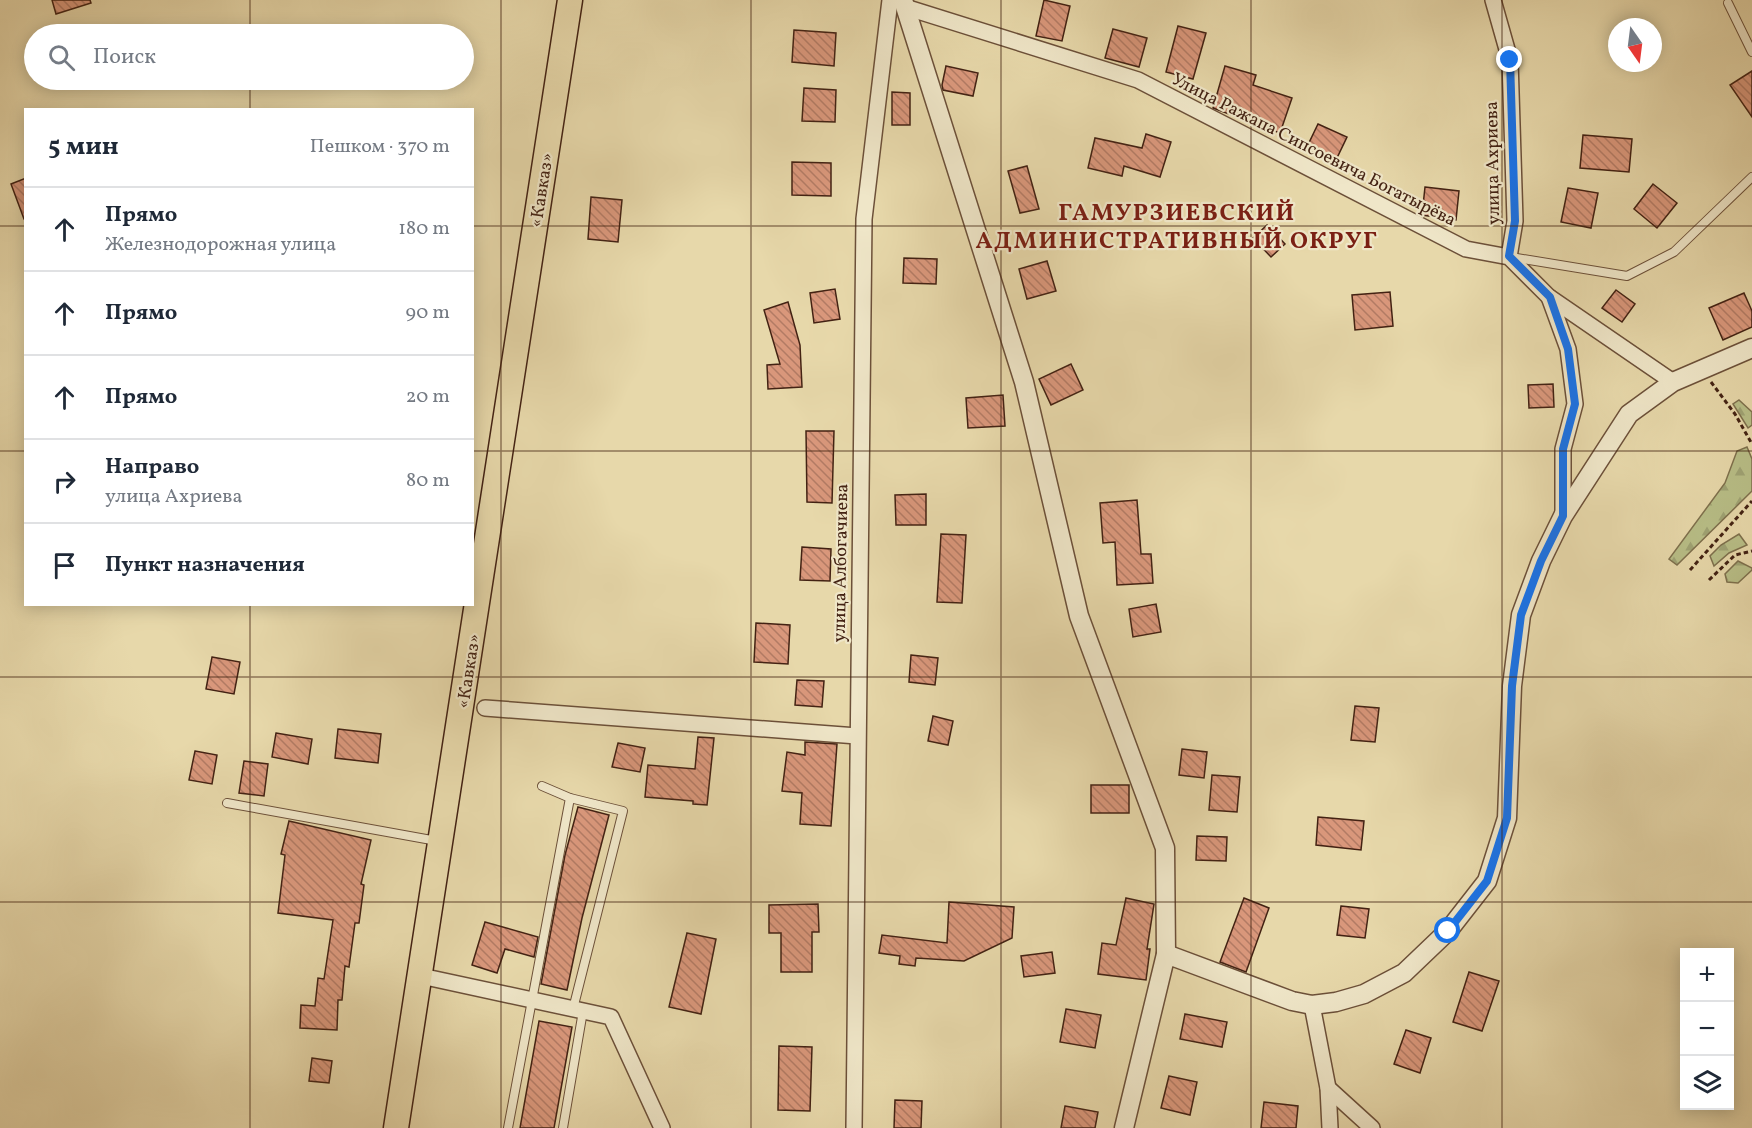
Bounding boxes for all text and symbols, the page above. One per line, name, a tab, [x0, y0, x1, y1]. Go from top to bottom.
north arrow	[1608, 18, 1662, 72]
search box	[24, 24, 474, 90]
icon: search	[45, 41, 78, 74]
text: Поиск	[93, 42, 156, 73]
route end	[1496, 46, 1522, 72]
street label: Улица Ражапа Сипсоевича Богатырёва	[1167, 67, 1460, 233]
street label: улица Ахриева	[1480, 101, 1507, 225]
text: 5 мин	[48, 129, 119, 165]
text: Пешком · 370 m	[310, 133, 450, 161]
street label: «Кавказ»	[524, 151, 561, 229]
district label: ГАМУРЗИЕВСКИЙ АДМИНИСТРАТИВНЫЙ ОКРУГ	[975, 197, 1379, 259]
text: Прямо	[105, 200, 177, 231]
icon: ahead	[48, 213, 81, 246]
text: 180 m	[398, 215, 450, 243]
text: Железнодорожная улица	[105, 231, 336, 259]
icon: ahead	[48, 297, 81, 330]
text: Прямо	[105, 298, 177, 329]
text: 90 m	[406, 299, 450, 327]
icon: ahead	[48, 381, 81, 414]
text: Прямо	[105, 382, 177, 413]
text: 20 m	[406, 383, 450, 411]
text: Направо	[105, 452, 199, 483]
icon: right	[48, 465, 81, 498]
text: 80 m	[406, 467, 450, 495]
text: улица Ахриева	[105, 483, 242, 511]
street label: улица Албогачиева	[828, 483, 855, 643]
icon: arrive	[48, 549, 81, 582]
text: Пункт назначения	[105, 550, 305, 581]
street label: «Кавказ»	[451, 632, 488, 710]
route start	[1434, 917, 1460, 943]
map controls	[1680, 948, 1734, 1110]
button: +	[1680, 948, 1734, 1002]
button: −	[1680, 1002, 1734, 1056]
button: layers	[1680, 1056, 1734, 1110]

